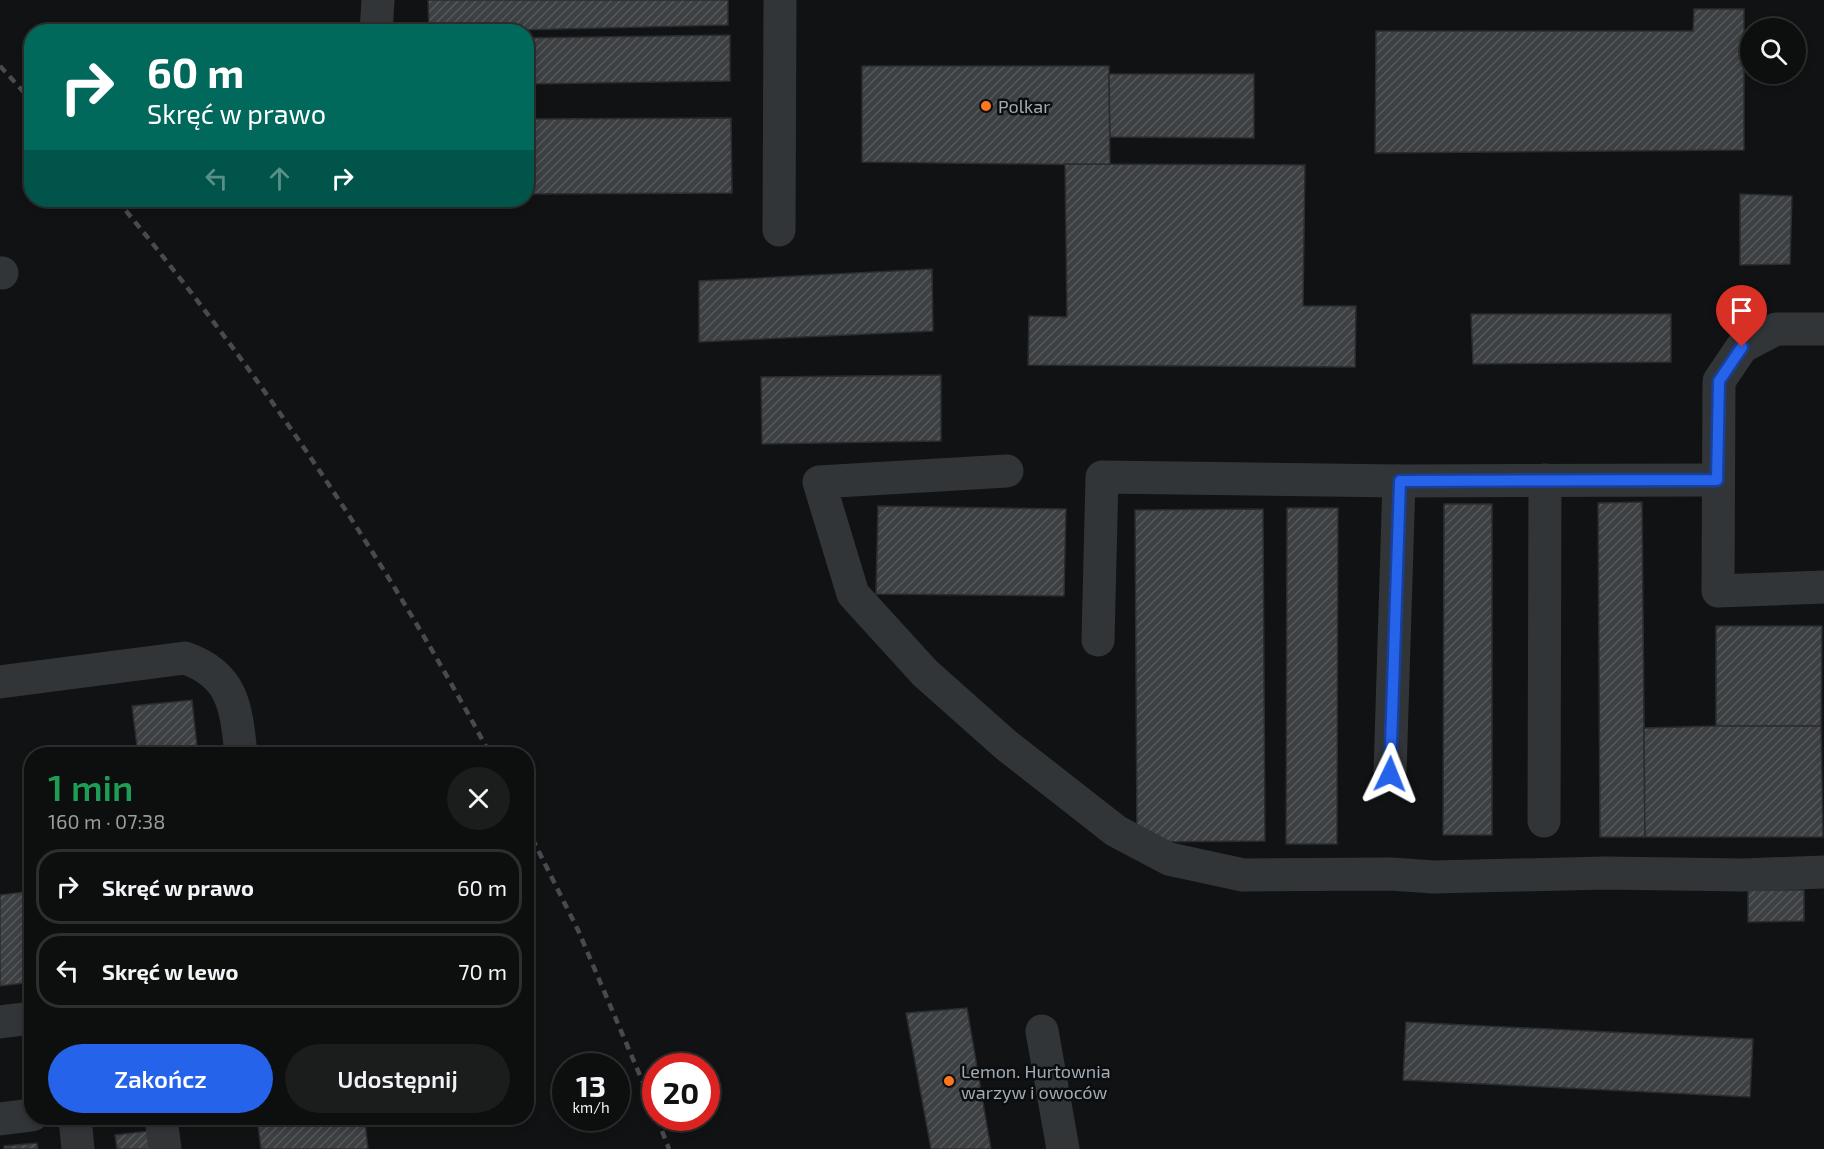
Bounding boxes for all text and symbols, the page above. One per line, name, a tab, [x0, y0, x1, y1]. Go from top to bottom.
map controls	[1740, 18, 1806, 84]
button: search	[1740, 18, 1806, 84]
text: 60 m	[147, 46, 244, 96]
icon: right	[48, 48, 126, 126]
place label: Polkar	[998, 95, 1050, 117]
text: Skręć w prawo	[147, 97, 326, 129]
marker: Polkar	[979, 99, 993, 113]
icon: left	[200, 162, 233, 195]
icon: ahead	[263, 162, 296, 195]
icon: right	[326, 162, 359, 195]
pin	[1716, 285, 1767, 347]
icon: arrive	[1725, 294, 1758, 327]
position arrow	[1358, 742, 1422, 806]
text: 1 min	[48, 765, 133, 808]
button: close	[447, 767, 510, 830]
text: 160 m · 07:38	[48, 809, 165, 833]
icon: right	[51, 870, 84, 903]
text: Skręć w prawo	[102, 874, 254, 900]
text: 60 m	[457, 874, 507, 900]
icon: left	[51, 954, 84, 987]
text: Skręć w lewo	[102, 958, 239, 984]
text: 70 m	[458, 958, 507, 984]
button: Zakończ	[48, 1044, 273, 1113]
button: Udostępnij	[285, 1044, 510, 1113]
speed limit sign: 20	[642, 1053, 720, 1131]
place label: Lemon. Hurtownia warzyw i owoców	[961, 1060, 1111, 1103]
text: 13	[576, 1067, 606, 1103]
marker: Lemon. Hurtownia warzyw i owoców	[942, 1074, 956, 1088]
text: km/h	[572, 1098, 610, 1116]

